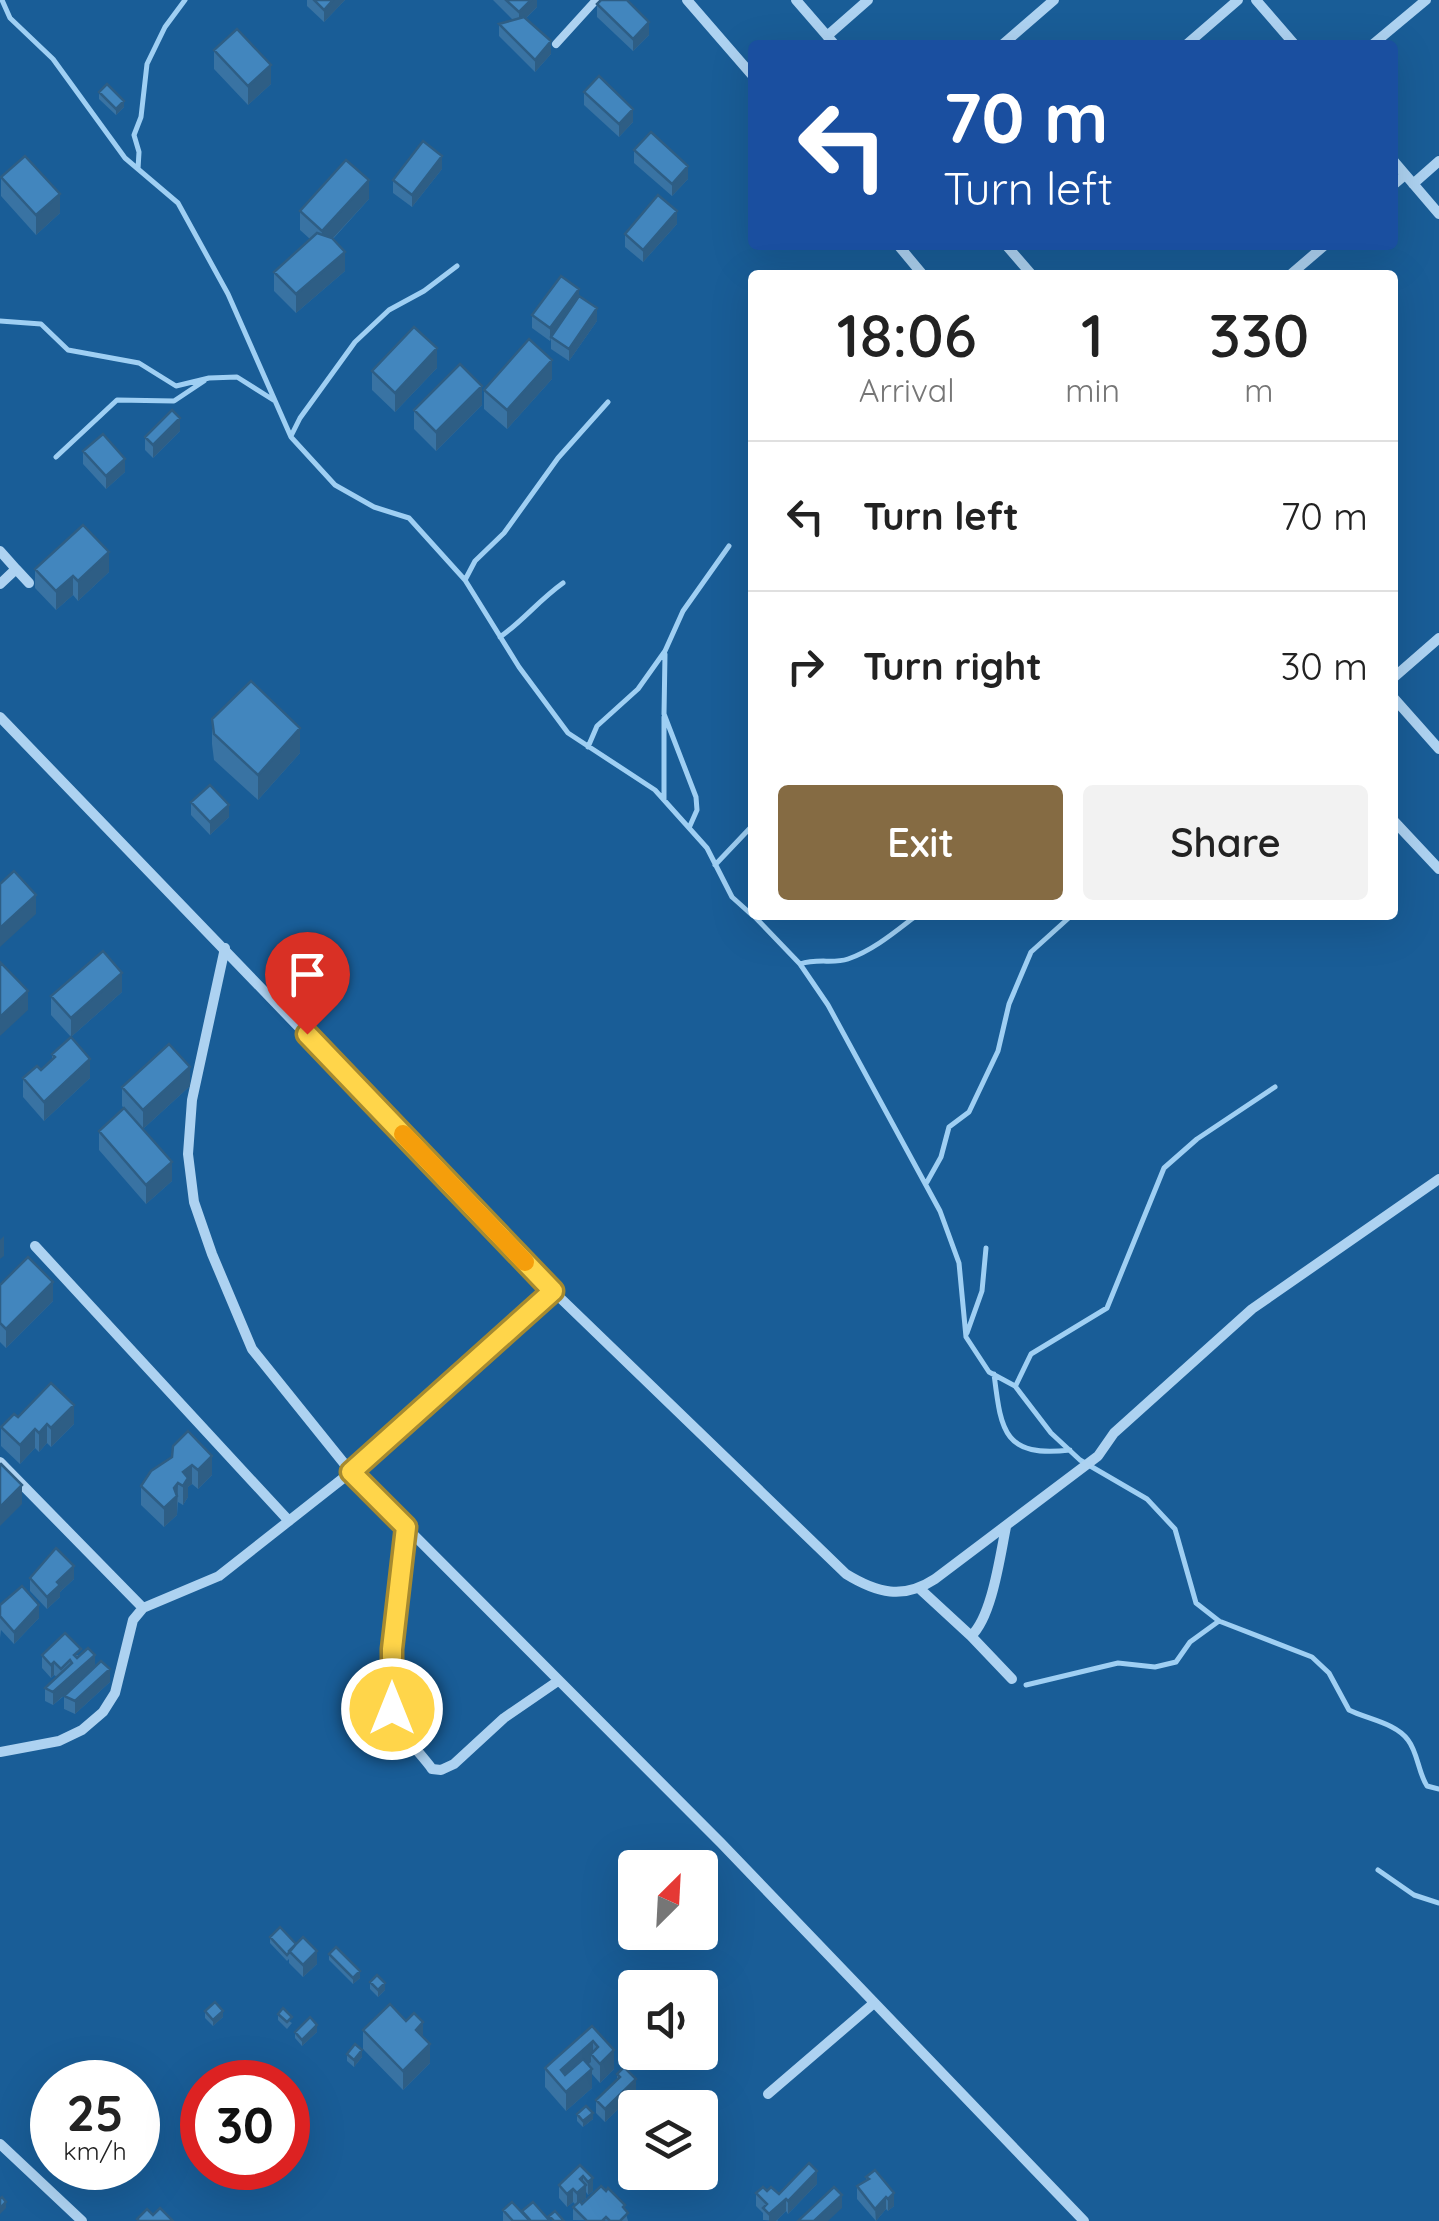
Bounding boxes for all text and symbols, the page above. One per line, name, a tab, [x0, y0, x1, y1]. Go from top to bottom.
text: 70 m	[943, 73, 1109, 161]
icon: left	[778, 80, 908, 210]
text: Turn left	[943, 160, 1113, 216]
text: 18:06	[837, 297, 977, 372]
text: 1	[1081, 297, 1104, 372]
text: 330	[1209, 297, 1309, 372]
text: Arrival	[859, 370, 955, 410]
text: min	[1065, 370, 1120, 410]
text: m	[1244, 370, 1274, 410]
icon: left	[778, 489, 833, 544]
text: Turn left	[863, 492, 1019, 540]
text: 70 m	[1281, 492, 1368, 540]
icon: right	[778, 639, 833, 694]
text: Turn right	[863, 642, 1042, 690]
text: 30 m	[1280, 642, 1368, 690]
button: Exit	[778, 785, 1063, 900]
button: Share	[1083, 785, 1368, 900]
pin	[265, 932, 350, 1035]
icon: arrive	[280, 947, 335, 1002]
position arrow	[340, 1657, 444, 1761]
north arrow	[618, 1850, 718, 1950]
map controls	[618, 1850, 718, 2190]
button: sound	[618, 1970, 718, 2070]
speed limit sign: 30	[180, 2060, 310, 2190]
text: 25	[66, 2081, 124, 2144]
button: layers	[618, 2090, 718, 2190]
text: km/h	[63, 2135, 127, 2166]

